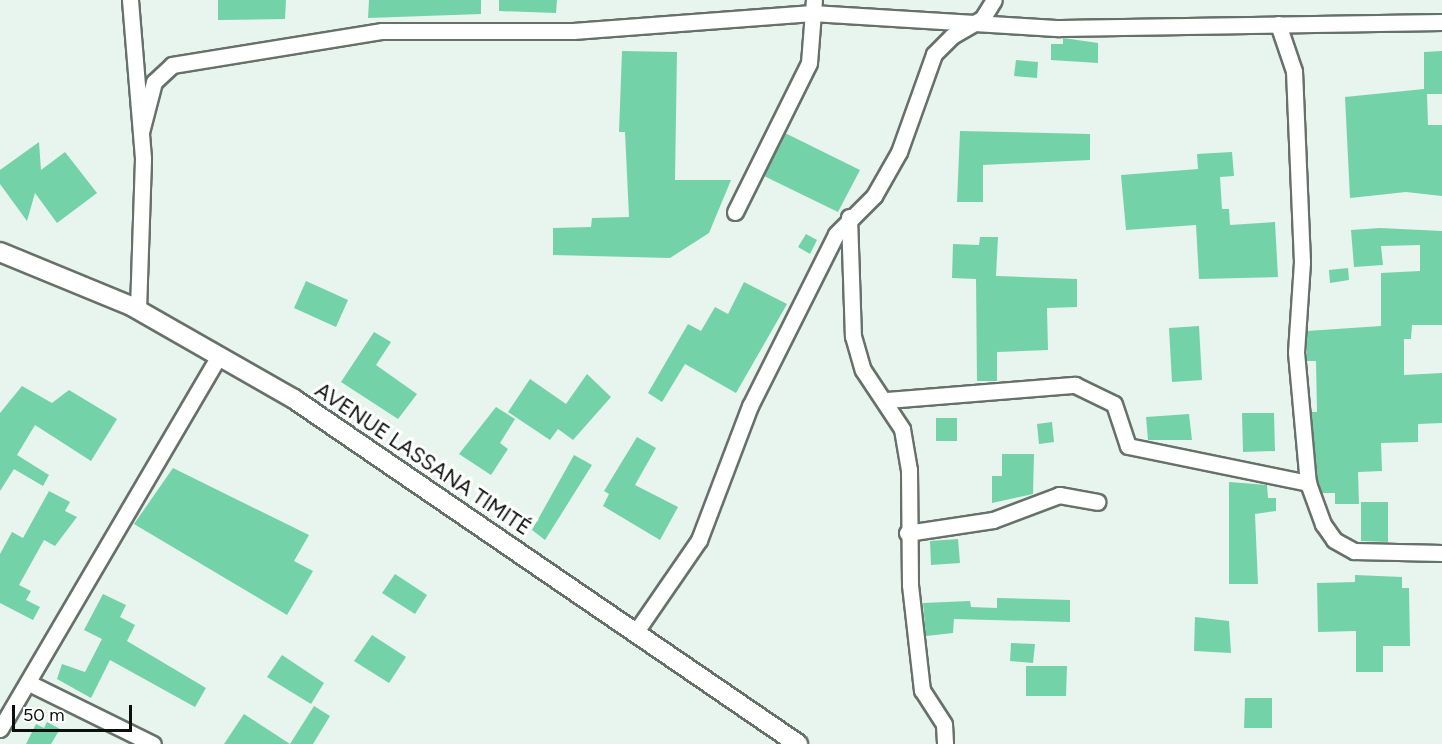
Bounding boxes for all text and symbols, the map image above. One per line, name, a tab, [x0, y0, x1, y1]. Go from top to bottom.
street label: AVENUE LASSANA TIMITÉ	[310, 377, 536, 541]
scale bar	[15, 693, 135, 731]
text: 50 m	[23, 704, 65, 726]

